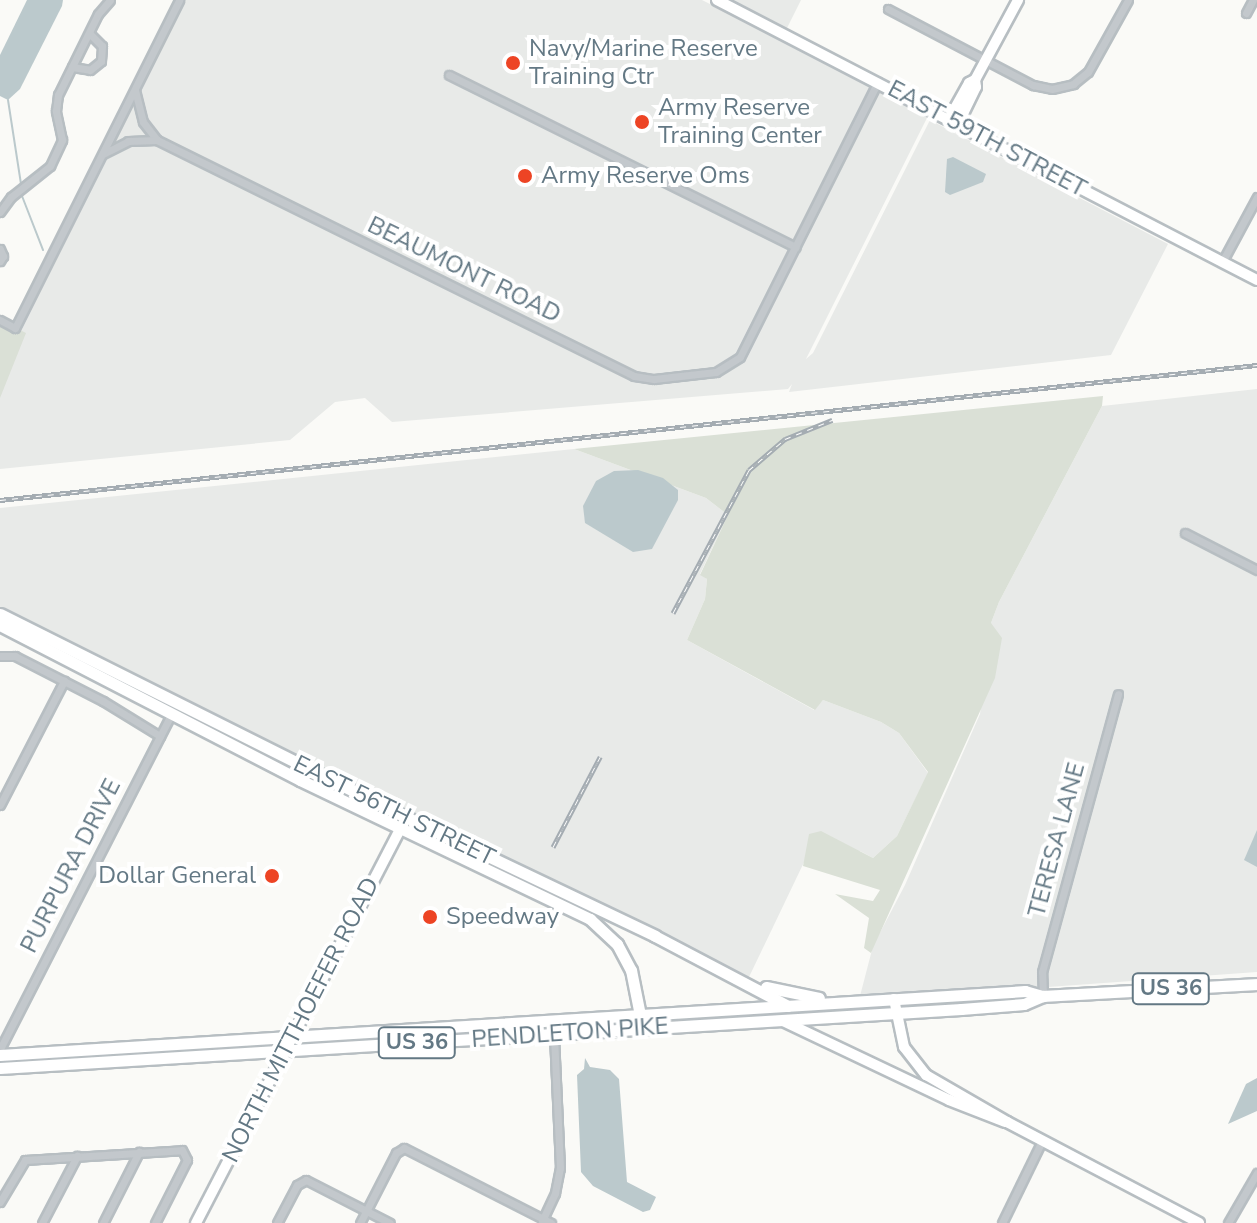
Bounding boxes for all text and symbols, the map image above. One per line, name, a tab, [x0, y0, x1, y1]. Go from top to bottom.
place label: Navy/Marine Reserve Training Ctr	[529, 35, 758, 91]
marker: Navy/Marine Reserve Training Ctr	[504, 54, 522, 72]
street label: EAST 59TH STREET	[883, 74, 1091, 204]
place label: Army Reserve Training Center	[658, 94, 822, 150]
marker: Army Reserve Training Center	[633, 113, 651, 131]
place label: Army Reserve Oms	[541, 162, 750, 190]
marker: Army Reserve Oms	[516, 167, 534, 185]
street label: BEAUMONT ROAD	[363, 211, 565, 329]
street label: EAST 56TH STREET	[288, 750, 500, 872]
street label: TERESA LANE	[1023, 760, 1091, 920]
street label: PURPURA DRIVE	[15, 774, 127, 958]
place label: Dollar General	[98, 862, 256, 890]
marker: Dollar General	[263, 867, 281, 885]
street label: NORTH MITTHOEFER ROAD	[216, 873, 386, 1167]
place label: Speedway	[446, 903, 559, 931]
marker: Speedway	[421, 908, 439, 926]
road number: US 36	[1131, 971, 1211, 1007]
street label: PENDLETON PIKE	[470, 1012, 670, 1054]
road number: US 36	[377, 1025, 457, 1061]

